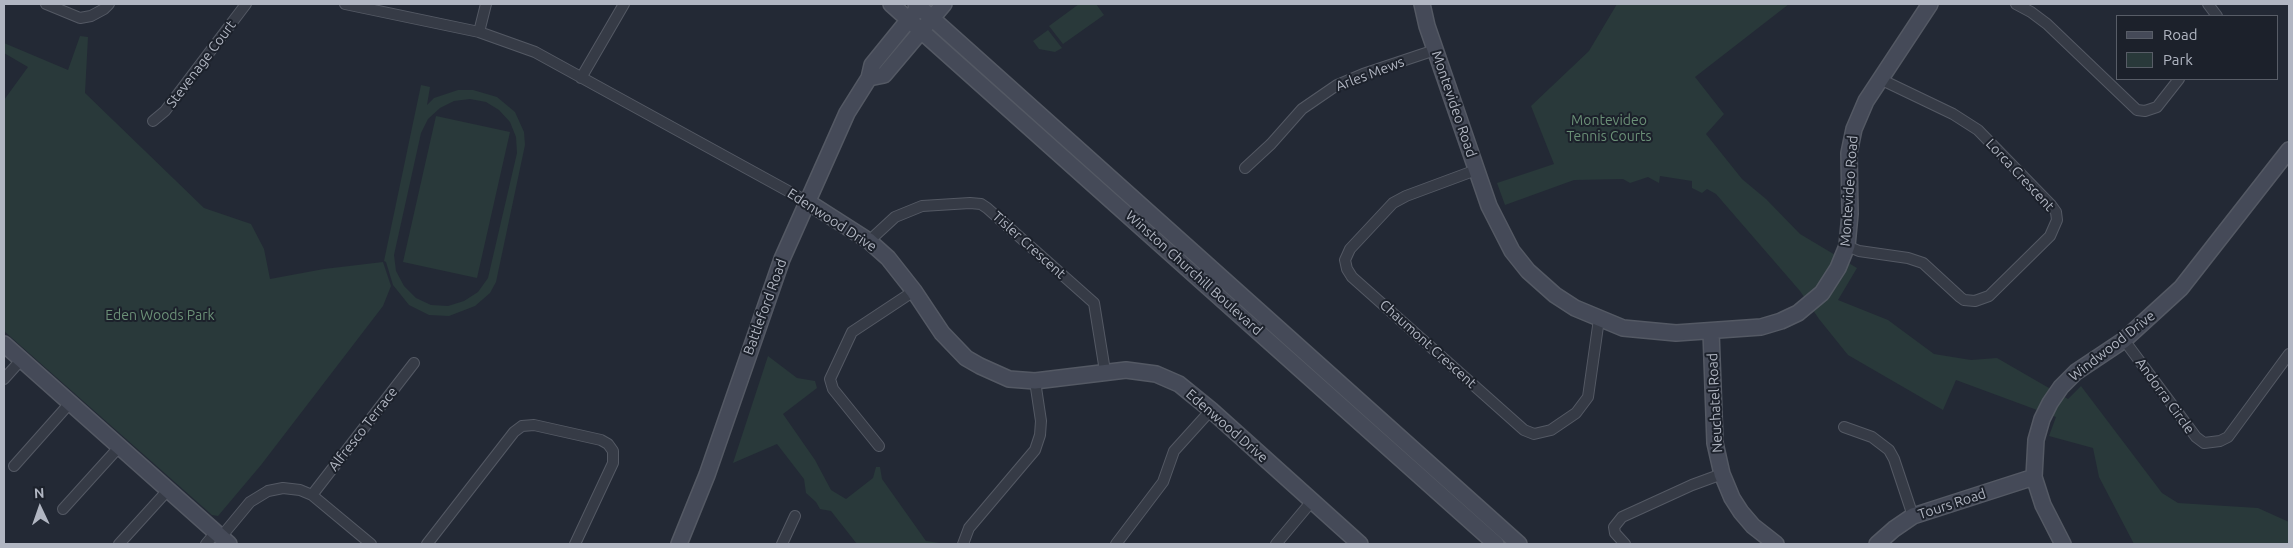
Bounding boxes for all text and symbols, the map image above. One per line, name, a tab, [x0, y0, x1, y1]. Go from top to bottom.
legend	[2116, 15, 2278, 80]
street label: Stevenage Court	[163, 17, 239, 111]
text: Road	[2163, 26, 2198, 43]
street label: Montevideo Road	[1428, 49, 1480, 159]
text: Park	[2163, 51, 2193, 68]
street label: Arles Mews	[1333, 53, 1407, 95]
park label: Montevideo Tennis Courts	[1566, 112, 1652, 144]
street label: Montevideo Road	[1837, 135, 1861, 247]
street label: Lorca Crescent	[1982, 135, 2058, 215]
street label: Edenwood Drive	[784, 185, 880, 255]
street label: Winston Churchill Boulevard	[1122, 207, 1266, 339]
street label: Tisler Crescent	[989, 208, 1069, 282]
street label: Battleford Road	[740, 257, 790, 357]
street label: Chaumont Crescent	[1376, 296, 1480, 392]
park label: Eden Woods Park	[105, 307, 215, 323]
street label: Windwood Drive	[2066, 307, 2158, 385]
street label: Neuchatel Road	[1704, 353, 1726, 453]
street label: Andorra Circle	[2132, 355, 2198, 437]
street label: Alfresco Terrace	[325, 384, 401, 474]
street label: Edenwood Drive	[1182, 386, 1272, 466]
north arrow	[15, 483, 65, 533]
text: N	[34, 485, 45, 501]
street label: Tours Road	[1916, 485, 1988, 523]

